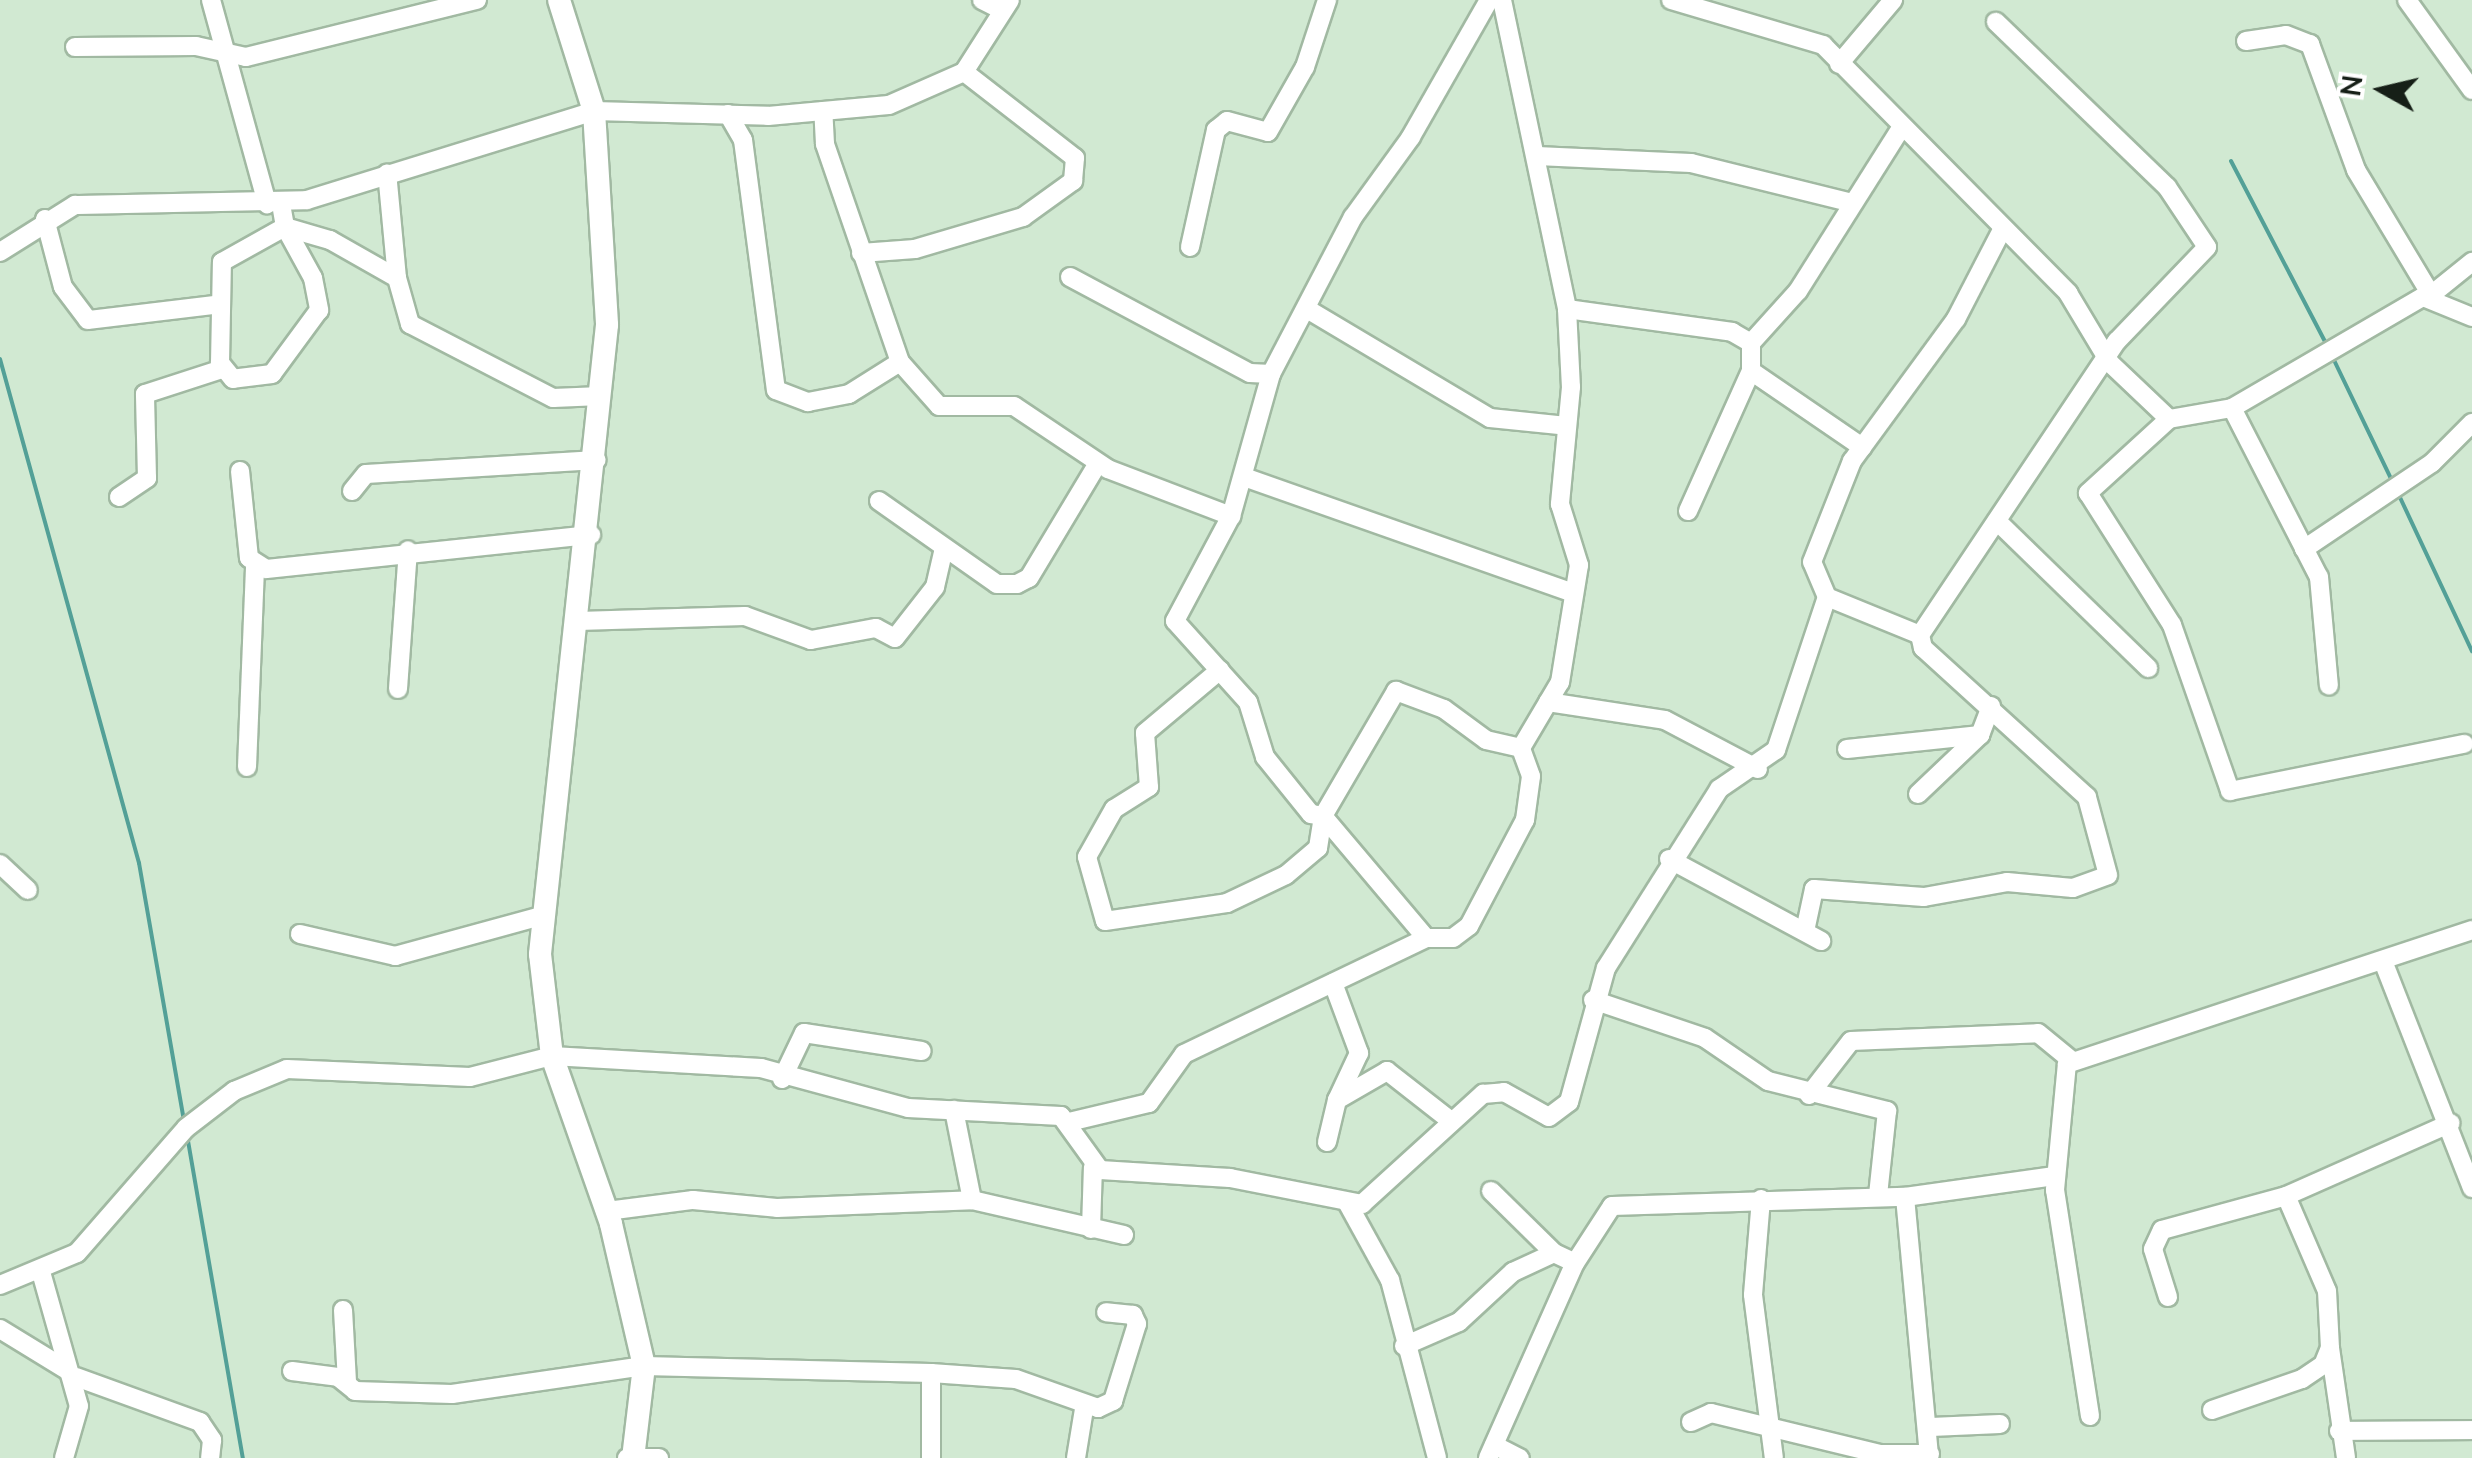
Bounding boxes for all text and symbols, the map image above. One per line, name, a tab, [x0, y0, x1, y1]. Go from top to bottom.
north arrow	[2332, 40, 2432, 140]
text: N	[2332, 73, 2373, 99]

